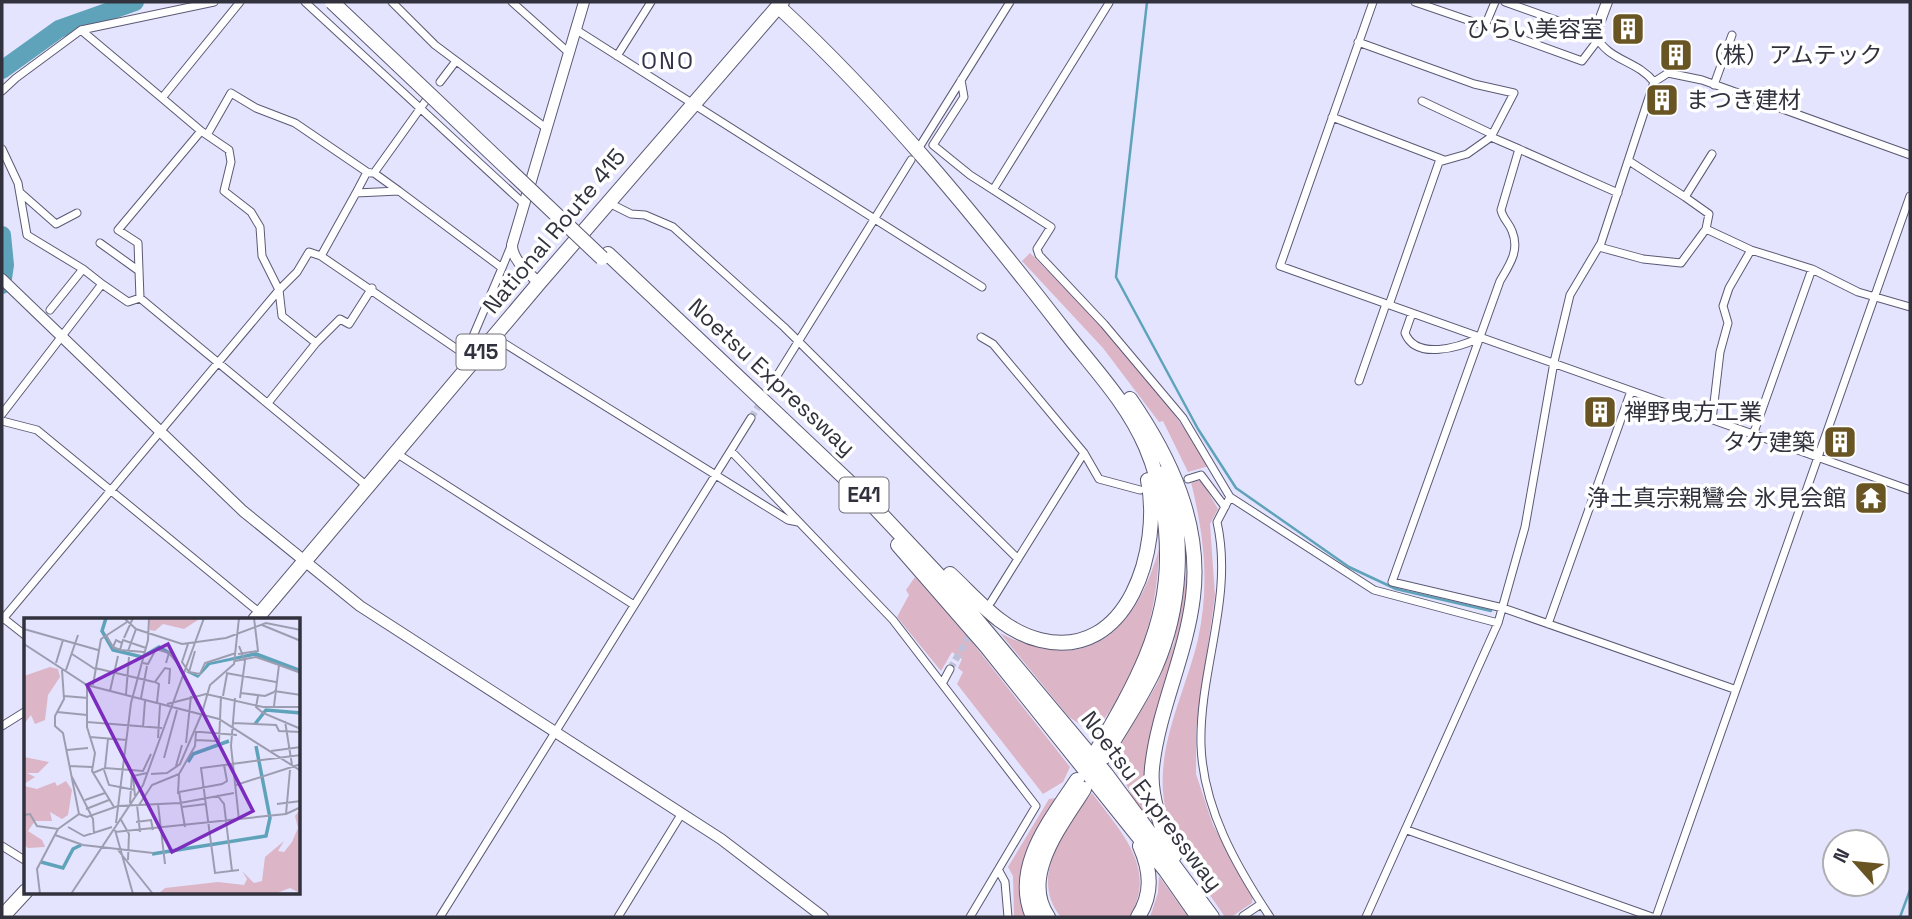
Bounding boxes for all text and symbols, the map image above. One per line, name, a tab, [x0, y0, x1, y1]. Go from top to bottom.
building icon: ひらい美容室	[1609, 10, 1647, 48]
place label: ひらい美容室	[1466, 14, 1604, 44]
building icon: （株）アムテック	[1657, 36, 1695, 74]
place label: （株）アムテック	[1700, 40, 1882, 70]
district label: ONO	[641, 45, 695, 76]
building icon: まつき建材	[1643, 81, 1681, 119]
place label: まつき建材	[1686, 85, 1801, 115]
street label: National Route 415	[476, 142, 632, 320]
street label: Noetsu Expressway	[682, 292, 862, 462]
road number: 415	[456, 334, 505, 370]
building icon: 禅野曳方工業	[1581, 393, 1619, 431]
place label: 禅野曳方工業	[1624, 397, 1762, 427]
building icon: タケ建築	[1821, 423, 1859, 461]
place label: タケ建築	[1723, 427, 1815, 457]
road number: E41	[840, 477, 888, 512]
temple icon: 浄土真宗親鸞会 氷見会館	[1852, 479, 1890, 517]
place label: 浄土真宗親鸞会 氷見会館	[1587, 483, 1846, 513]
inset map	[24, 618, 301, 894]
street label: Noetsu Expressway	[1074, 705, 1230, 897]
north arrow	[1821, 828, 1891, 898]
text: N	[1827, 844, 1855, 867]

